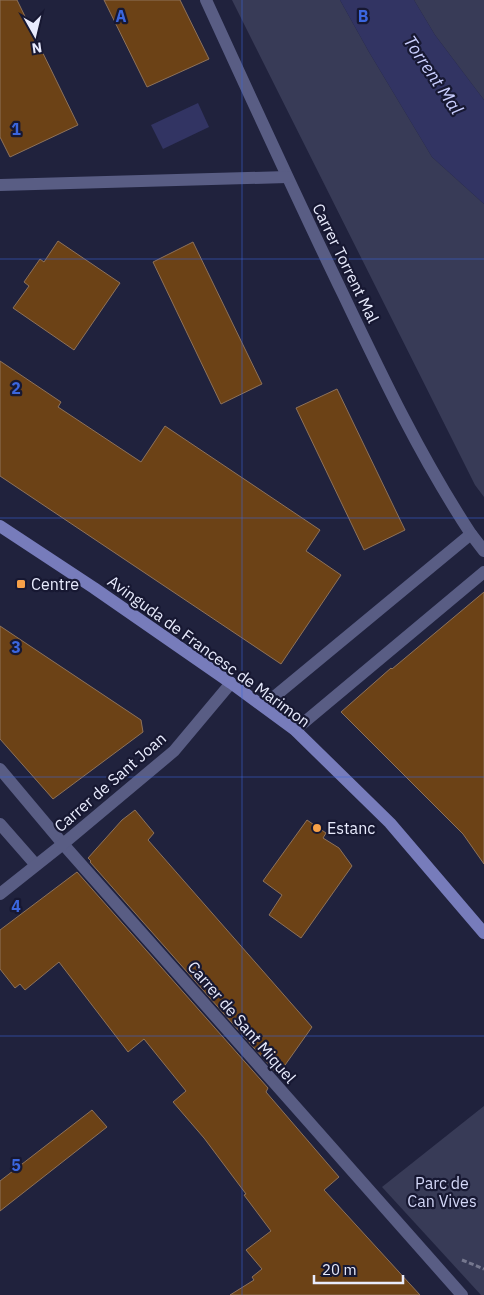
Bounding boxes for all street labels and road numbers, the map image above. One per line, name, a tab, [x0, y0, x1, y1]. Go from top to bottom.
street label: Carrer Torrent Mal	[308, 200, 384, 326]
street label: Avinguda de Francesc de Marimon	[104, 571, 314, 731]
street label: Carrer de Sant Joan	[50, 728, 170, 836]
street label: Carrer de Sant Miquel	[184, 957, 300, 1087]

